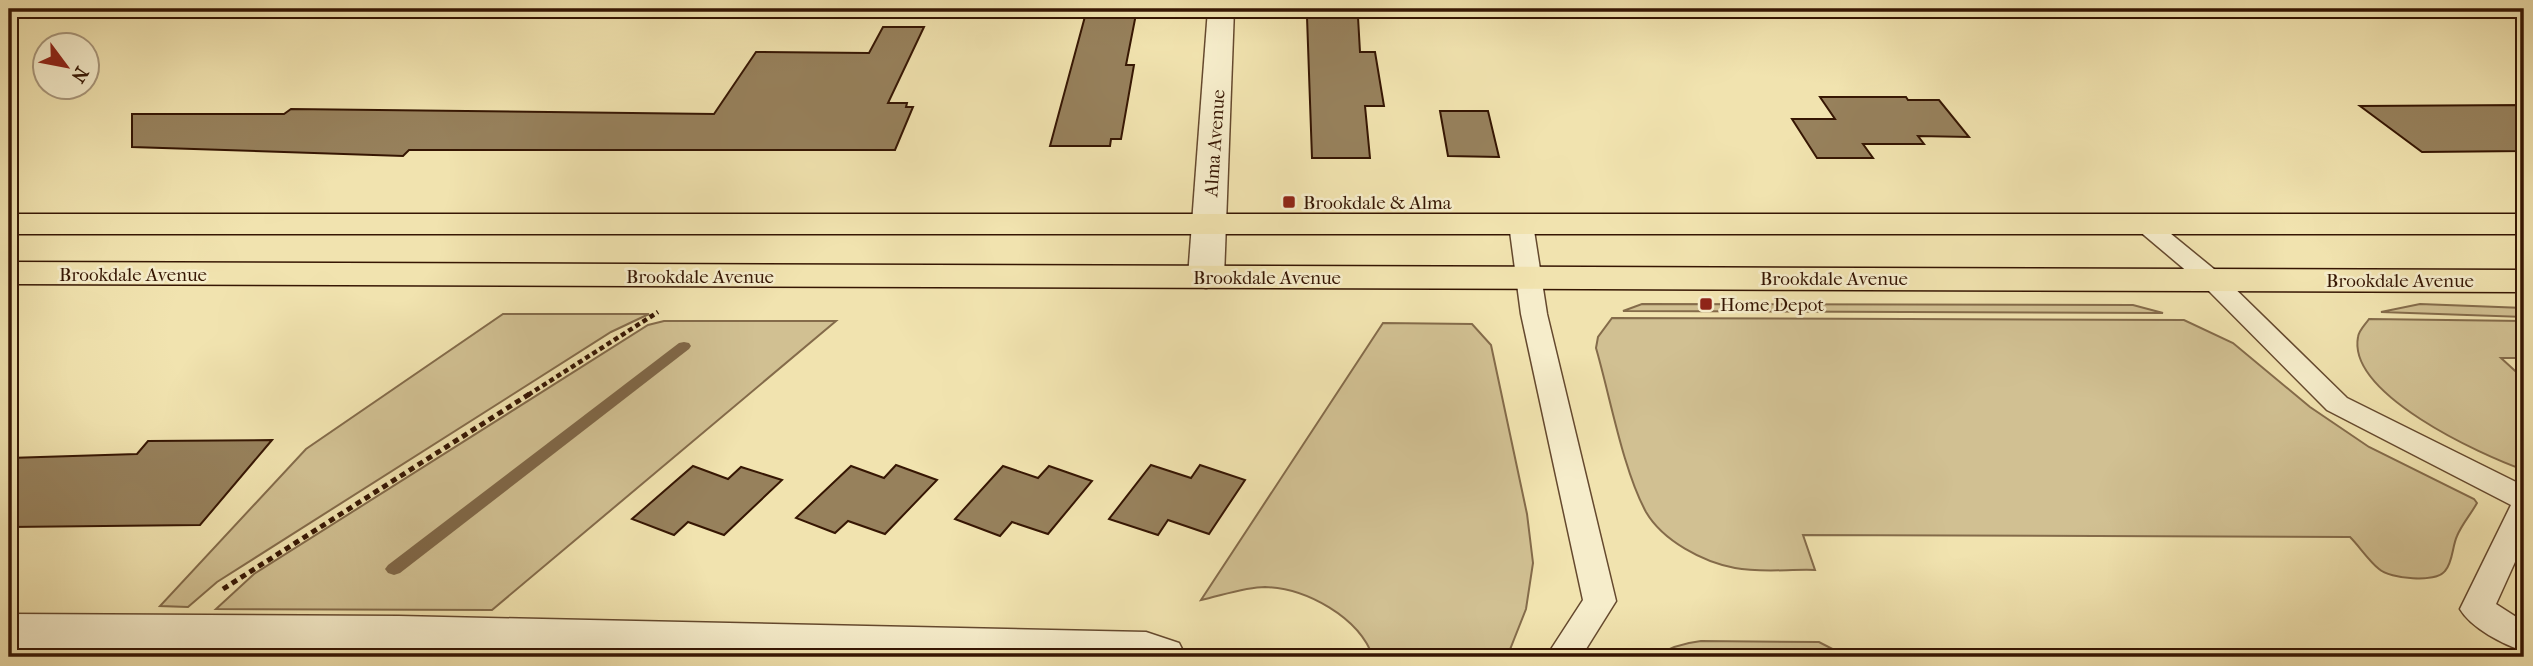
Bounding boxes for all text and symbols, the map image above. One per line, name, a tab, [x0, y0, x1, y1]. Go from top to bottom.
north arrow	[32, 32, 102, 102]
text: N	[66, 63, 93, 87]
street label: Alma Avenue	[1200, 89, 1230, 198]
place label: Brookdale & Alma	[1303, 192, 1452, 214]
marker: Brookdale & Alma	[1281, 194, 1297, 210]
street label: Brookdale Avenue	[59, 264, 207, 286]
street label: Brookdale Avenue	[626, 266, 774, 288]
street label: Brookdale Avenue	[1193, 267, 1341, 289]
street label: Brookdale Avenue	[1760, 268, 1908, 290]
street label: Brookdale Avenue	[2326, 270, 2474, 292]
place label: Home Depot	[1720, 294, 1824, 316]
marker: Home Depot	[1698, 296, 1714, 312]

